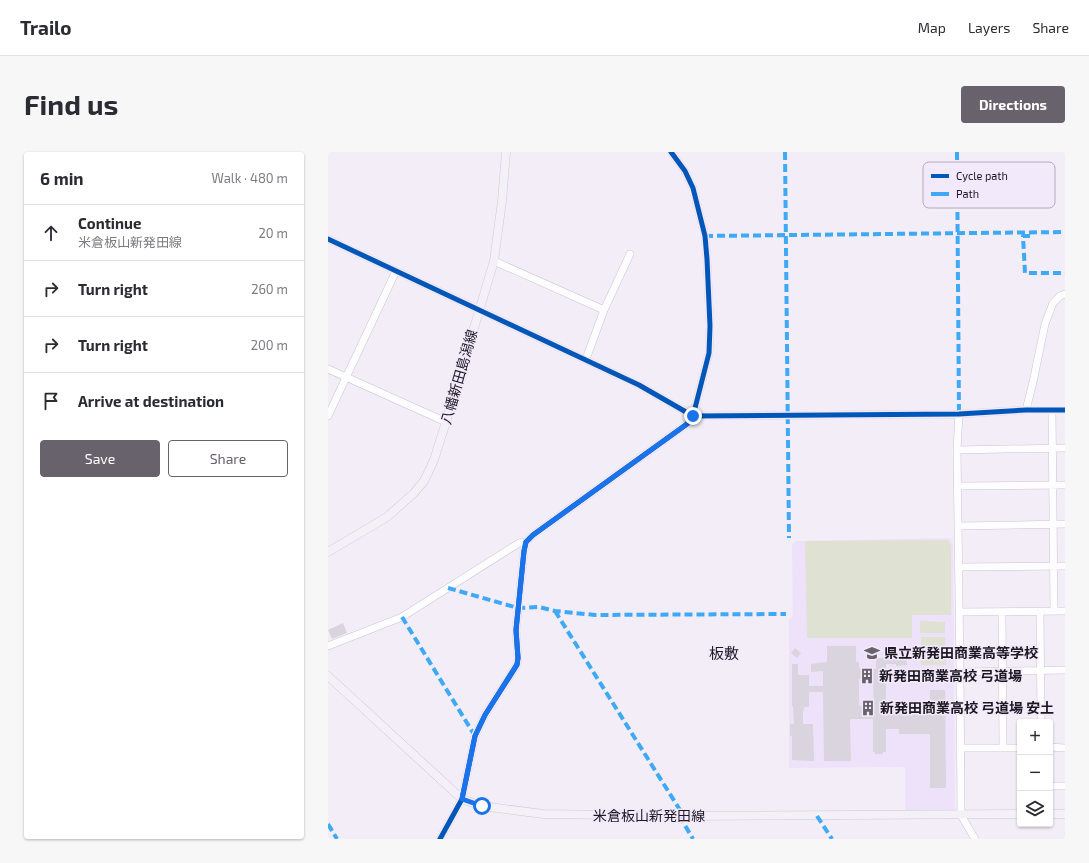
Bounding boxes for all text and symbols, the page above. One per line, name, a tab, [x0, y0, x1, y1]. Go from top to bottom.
text: Trailo	[20, 16, 72, 39]
text: Map	[918, 19, 946, 36]
text: Layers	[968, 19, 1010, 36]
text: Share	[1032, 19, 1069, 36]
button: Directions	[961, 86, 1065, 123]
text: Find us	[24, 87, 118, 121]
legend	[923, 162, 1055, 208]
text: 6 min	[40, 168, 84, 188]
text: Cycle path	[956, 169, 1008, 182]
text: Walk · 480 m	[211, 170, 288, 186]
text: Path	[956, 187, 979, 200]
text: Continue	[78, 214, 141, 232]
icon: ahead	[40, 222, 62, 244]
text: 20 m	[259, 225, 288, 241]
text: 米倉板山新発田線	[78, 234, 182, 250]
icon: right	[40, 278, 62, 300]
text: Turn right	[78, 280, 148, 298]
text: 260 m	[251, 281, 288, 297]
street label: 八幡新田島潟線	[437, 327, 480, 426]
icon: right	[40, 334, 62, 356]
text: Turn right	[78, 336, 148, 354]
text: 200 m	[251, 337, 288, 353]
icon: arrive	[40, 390, 62, 412]
text: Arrive at destination	[78, 392, 224, 410]
route end	[684, 407, 702, 425]
button: Save	[40, 440, 160, 477]
button: Share	[168, 440, 288, 477]
district label: 板敷	[709, 644, 739, 662]
school or university icon: 県立新発田商業高等学校	[863, 644, 881, 662]
place label: 県立新発田商業高等学校	[884, 644, 1038, 661]
building icon: 新発田商業高校 弓道場	[858, 667, 876, 685]
place label: 新発田商業高校 弓道場	[879, 667, 1022, 684]
building icon: 新発田商業高校 弓道場 安土	[859, 699, 877, 717]
place label: 新発田商業高校 弓道場 安土	[880, 699, 1054, 716]
map controls	[1017, 719, 1053, 827]
button: +	[1017, 719, 1053, 755]
button: −	[1017, 755, 1053, 791]
button: layers	[1017, 791, 1053, 827]
route start	[473, 797, 491, 815]
street label: 米倉板山新発田線	[593, 807, 705, 824]

